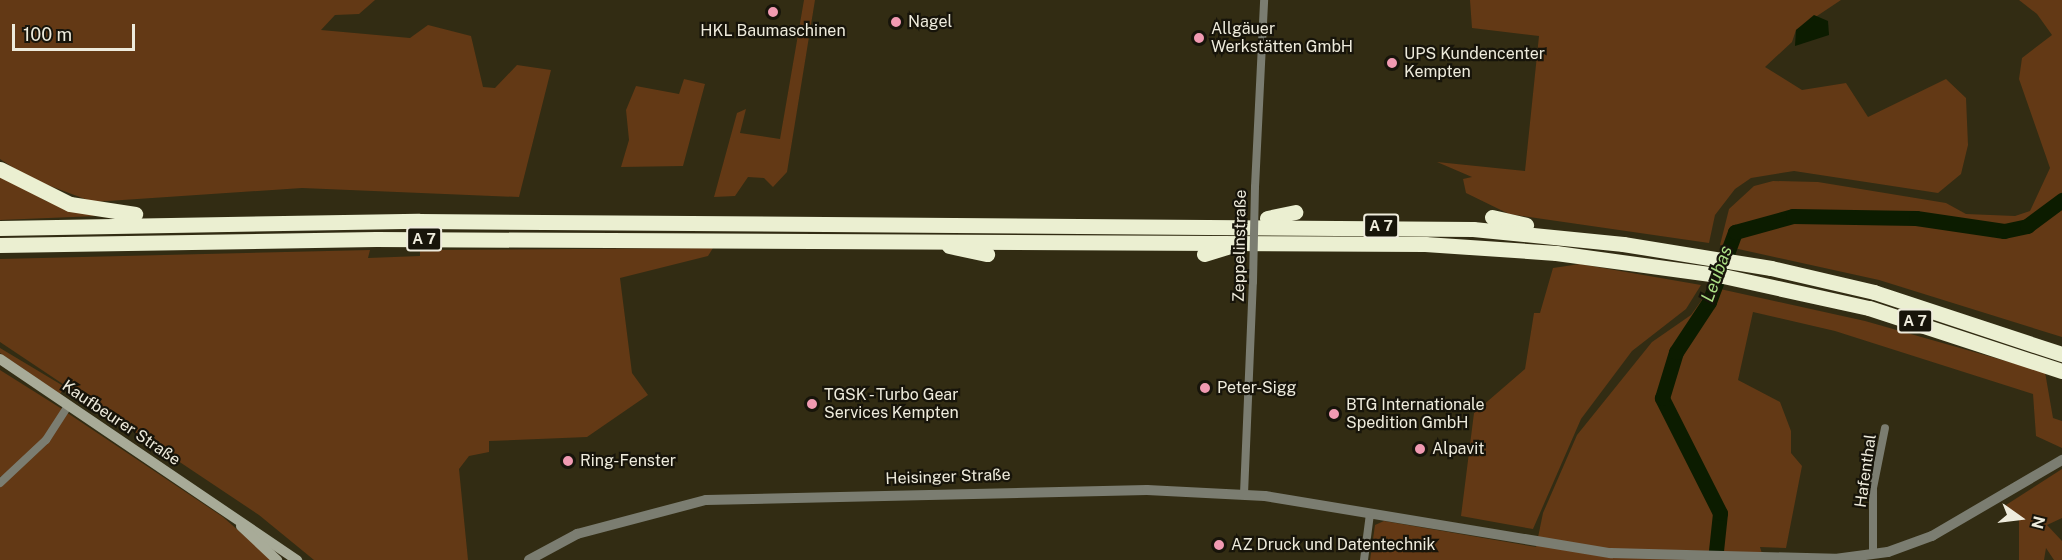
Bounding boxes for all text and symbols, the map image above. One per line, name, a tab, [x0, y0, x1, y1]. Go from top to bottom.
marker: HKL Baumaschinen	[766, 5, 780, 19]
scale bar	[15, 12, 138, 50]
place label: Nagel	[908, 12, 952, 32]
marker: Nagel	[889, 15, 903, 29]
place label: Allgäuer Werkstätten GmbH	[1211, 19, 1353, 57]
place label: HKL Baumaschinen	[700, 21, 846, 41]
text: 100 m	[23, 24, 72, 45]
marker: Allgäuer Werkstätten GmbH	[1192, 31, 1206, 45]
place label: UPS Kundencenter Kempten	[1404, 44, 1545, 82]
marker: UPS Kundencenter Kempten	[1385, 56, 1399, 70]
street label: Zeppelinstraße	[1229, 190, 1251, 302]
road number: A 7	[1363, 214, 1399, 238]
road number: A 7	[406, 227, 442, 251]
water label: Leubas	[1697, 243, 1737, 305]
road number: A 7	[1897, 309, 1933, 333]
street label: Kaufbeurer Straße	[58, 376, 184, 470]
place label: Peter-Sigg	[1217, 378, 1296, 398]
marker: Peter-Sigg	[1198, 381, 1212, 395]
place label: TGSK - Turbo Gear Services Kempten	[824, 385, 963, 423]
place label: BTG Internationale Spedition GmbH	[1346, 395, 1485, 433]
marker: TGSK - Turbo Gear Services Kempten	[805, 397, 819, 411]
marker: BTG Internationale Spedition GmbH	[1327, 407, 1341, 421]
street label: Hafenthal	[1851, 433, 1881, 509]
place label: Alpavit	[1432, 439, 1484, 459]
marker: Alpavit	[1413, 442, 1427, 456]
place label: Ring-Fenster	[580, 451, 676, 471]
marker: Ring-Fenster	[561, 454, 575, 468]
street label: Heisinger Straße	[885, 465, 1011, 489]
north arrow	[1990, 488, 2050, 548]
text: N	[2027, 514, 2049, 531]
place label: AZ Druck und Datentechnik	[1231, 535, 1435, 555]
marker: AZ Druck und Datentechnik	[1212, 538, 1226, 552]

